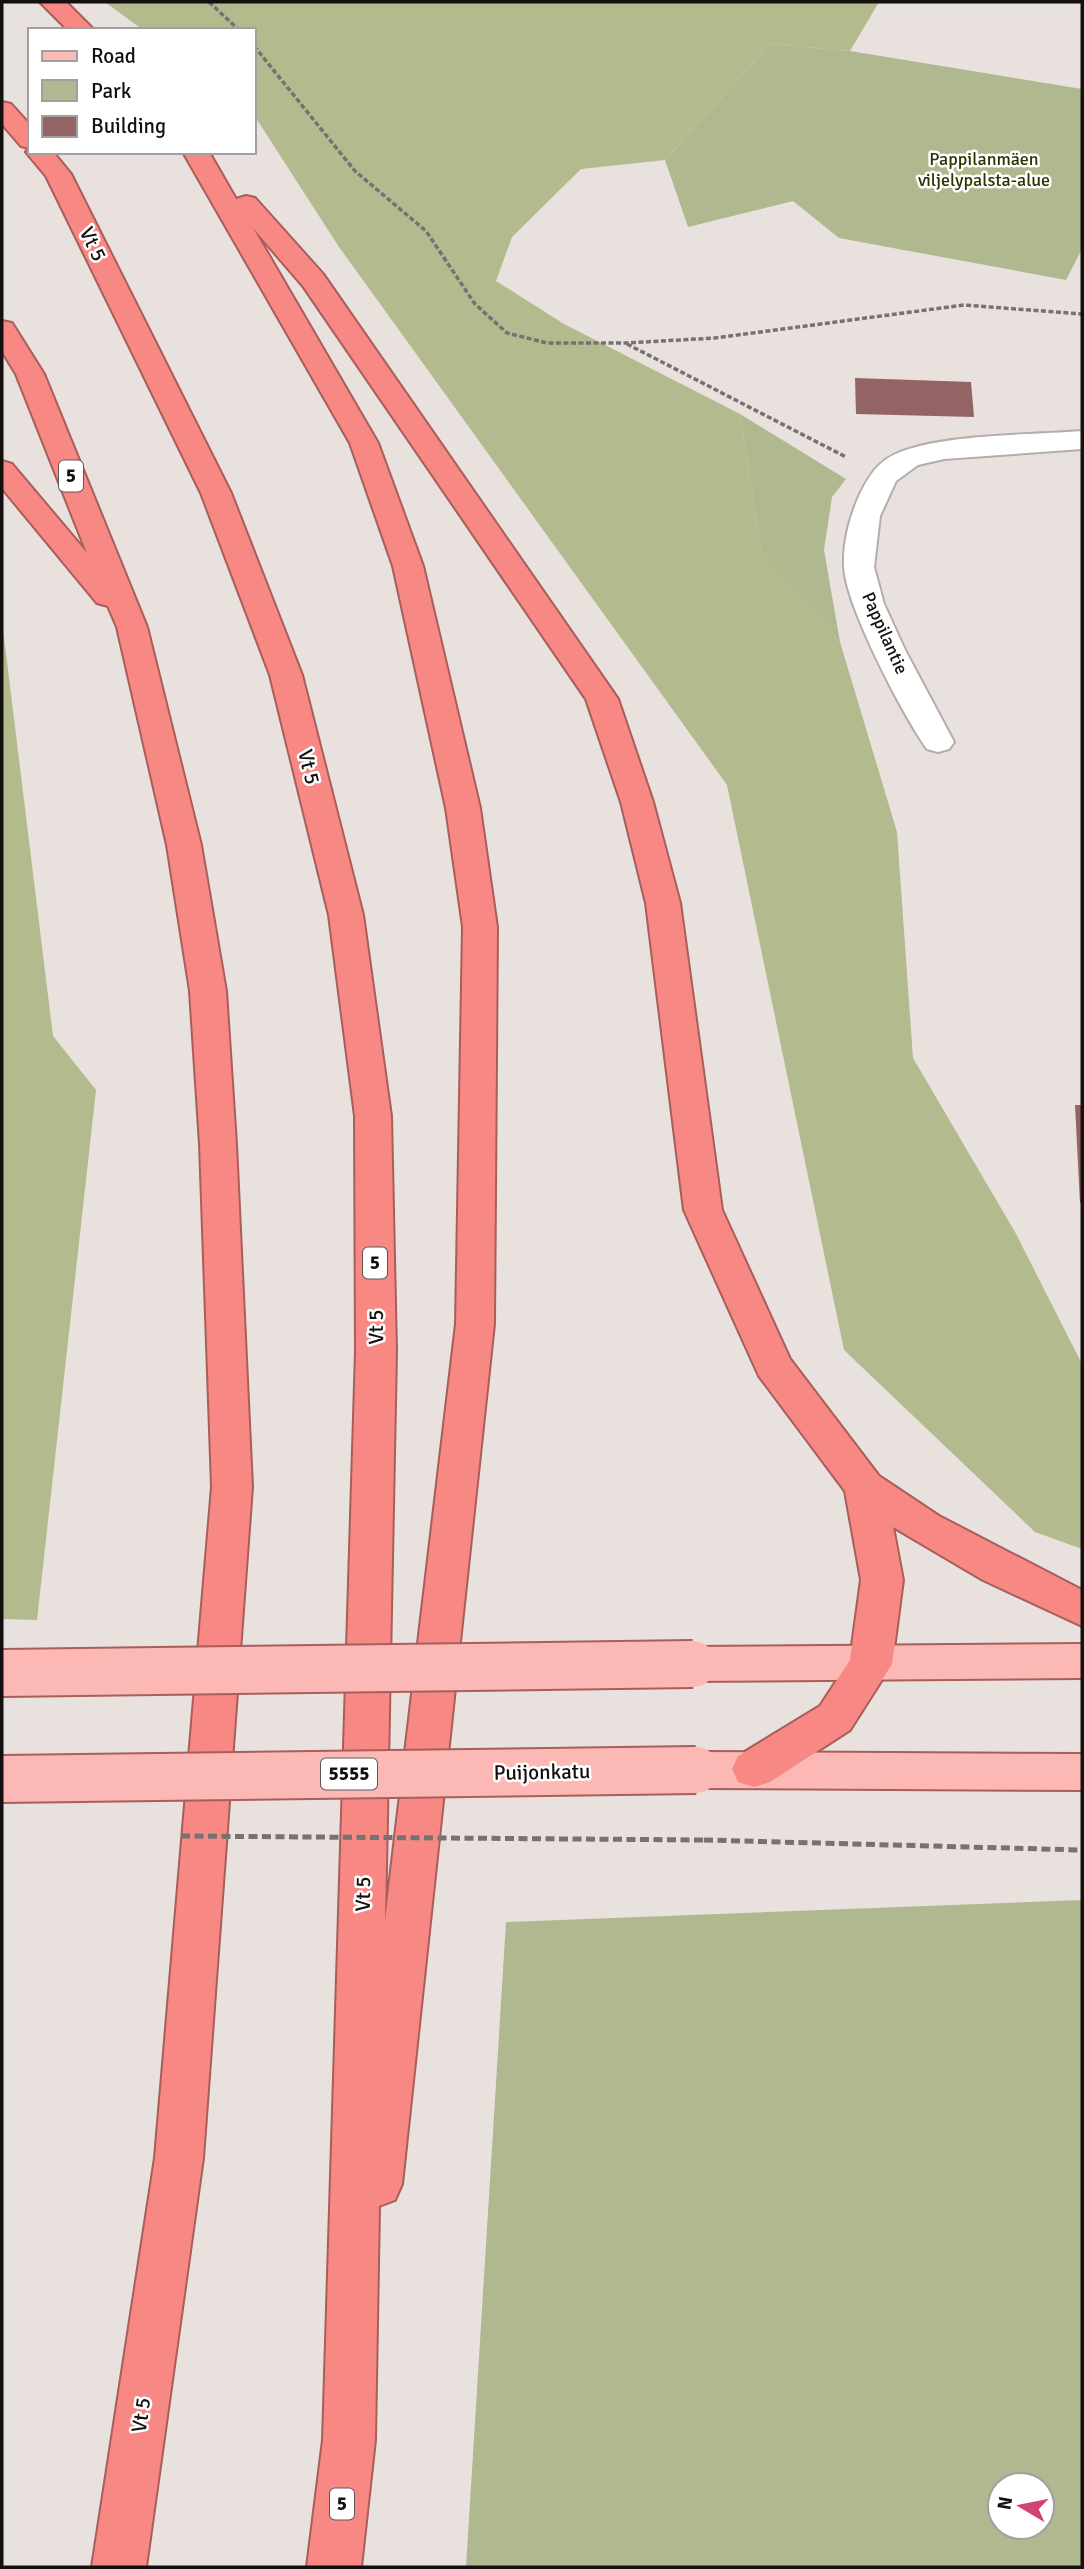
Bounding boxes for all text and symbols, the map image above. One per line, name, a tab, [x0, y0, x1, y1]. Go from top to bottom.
legend	[28, 28, 256, 154]
text: Road	[91, 43, 136, 69]
text: Park	[91, 78, 132, 104]
text: Building	[91, 113, 166, 139]
park label: Pappilanmäen viljelypalsta-alue	[918, 148, 1050, 191]
street label: Vt 5	[74, 222, 112, 266]
road number: 5	[59, 461, 83, 491]
street label: Pappilantie	[857, 589, 913, 677]
street label: Vt 5	[292, 747, 326, 787]
road number: 5	[363, 1247, 387, 1278]
street label: Vt 5	[363, 1309, 389, 1345]
road number: 5555	[321, 1758, 377, 1790]
street label: Puijonkatu	[493, 1758, 591, 1786]
street label: Vt 5	[350, 1876, 376, 1912]
street label: Vt 5	[126, 2396, 156, 2434]
north arrow	[986, 2471, 1056, 2541]
road number: 5	[330, 2488, 354, 2520]
text: N	[992, 2495, 1018, 2512]

